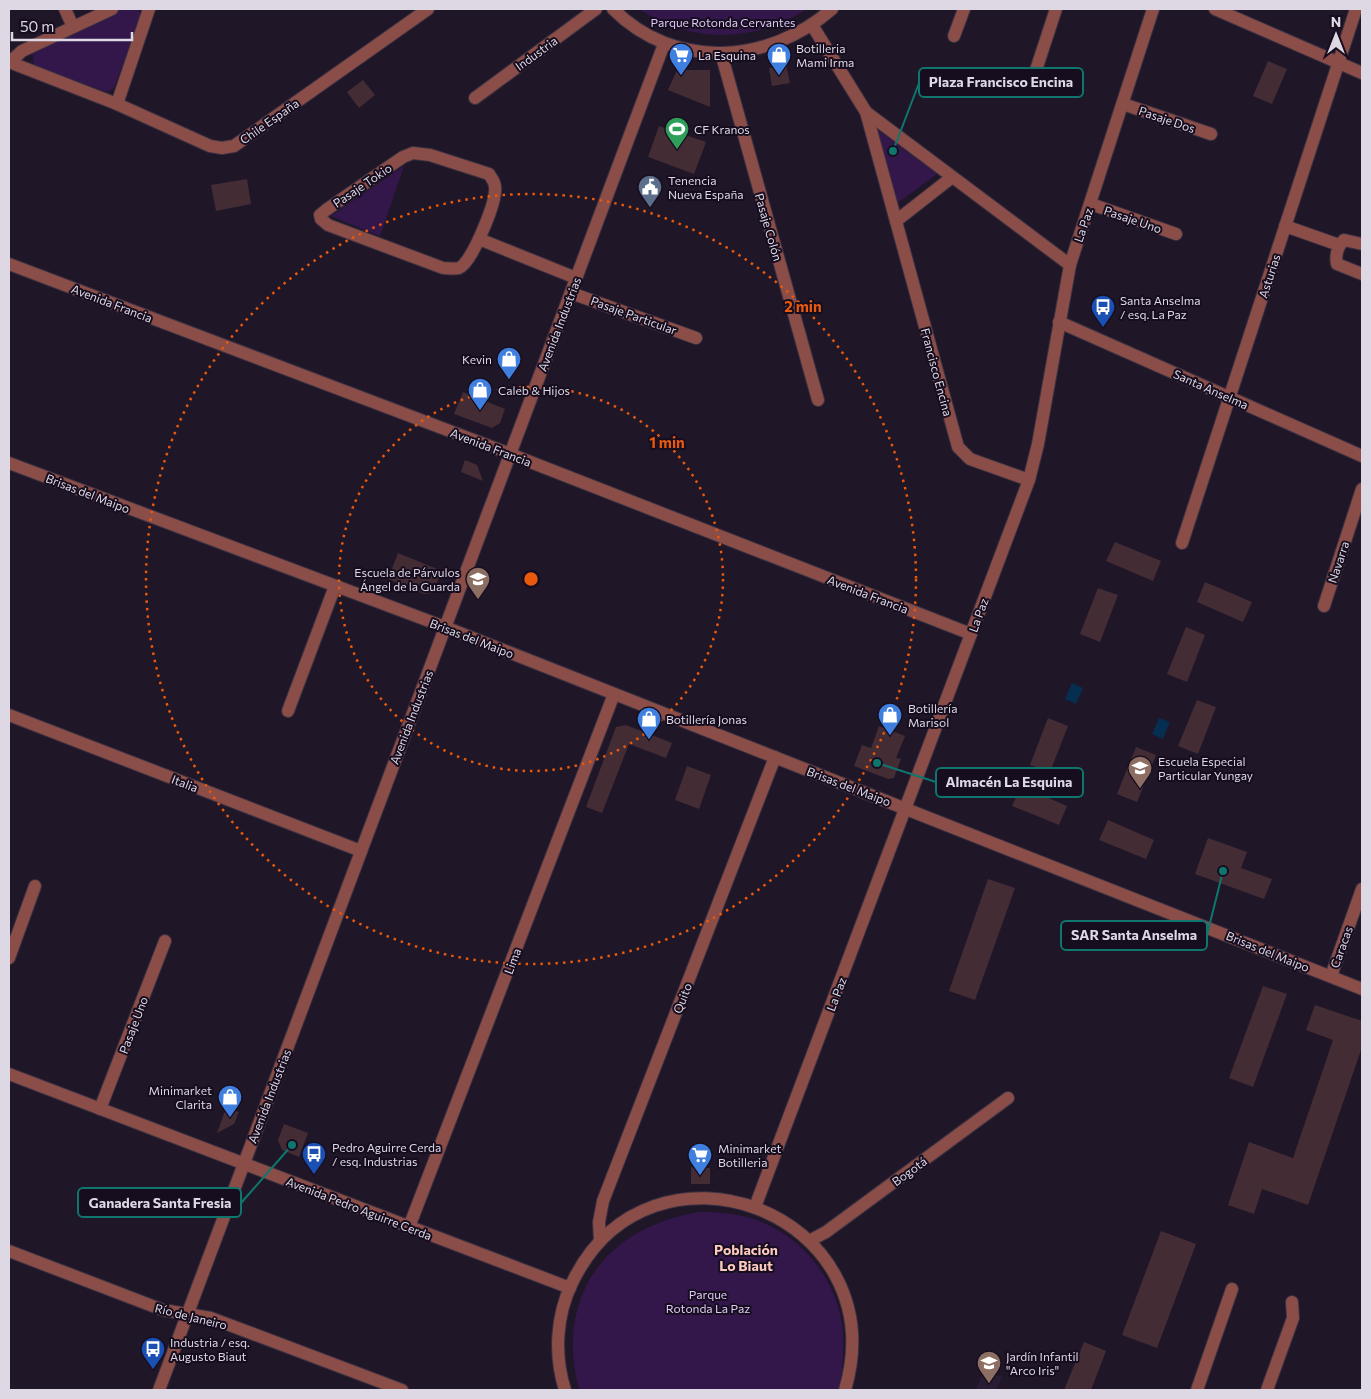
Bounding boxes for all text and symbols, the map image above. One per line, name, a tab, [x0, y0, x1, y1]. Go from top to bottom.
scale bar	[12, 10, 132, 42]
north arrow	[1311, 10, 1361, 60]
text: N	[1331, 13, 1341, 30]
park label: Parque Rotonda Cervantes	[650, 15, 796, 29]
text: 50 m	[20, 17, 54, 35]
street label: Industria	[512, 33, 560, 73]
place label: Botilleria Mami Irma	[796, 41, 854, 69]
supermarket icon: La Esquina	[668, 42, 694, 76]
shop icon: Botilleria Mami Irma	[766, 42, 792, 76]
place label: La Esquina	[698, 48, 756, 62]
callout: Plaza Francisco Encina	[919, 68, 1083, 97]
text: Plaza Francisco Encina	[929, 73, 1073, 90]
street label: Chile España	[237, 95, 301, 147]
street label: Pasaje Dos	[1137, 103, 1197, 135]
sports icon: CF Kranos	[664, 116, 690, 150]
place label: CF Kranos	[694, 122, 750, 136]
street label: Pasaje Tokio	[330, 160, 394, 210]
place label: Tenencia Nueva España	[668, 173, 744, 201]
public building icon: Tenencia Nueva España	[637, 174, 663, 208]
street label: Pasaje Colón	[753, 192, 785, 262]
street label: Pasaje Uno	[1102, 203, 1164, 235]
street label: La Paz	[1071, 206, 1095, 244]
street label: Asturias	[1255, 252, 1283, 300]
street label: Avenida Industrias	[535, 275, 583, 373]
street label: Avenida Francia	[70, 281, 154, 325]
street label: Pasaje Particular	[589, 293, 679, 337]
place label: Santa Anselma / esq. La Paz	[1120, 293, 1200, 321]
bus stop icon: Santa Anselma / esq. La Paz	[1090, 294, 1116, 328]
text: 2 min	[784, 297, 822, 315]
street label: Francisco Encina	[919, 326, 955, 418]
shop icon: Kevin	[496, 346, 522, 380]
place label: Kevin	[462, 352, 492, 366]
street label: Santa Anselma	[1171, 366, 1251, 412]
shop icon: Caleb & Hijos	[467, 377, 493, 411]
place label: Caleb & Hijos	[498, 383, 570, 397]
street label: Avenida Francia	[449, 425, 533, 469]
text: 1 min	[649, 433, 685, 451]
street label: Brisas del Maipo	[44, 471, 132, 515]
street label: Navarra	[1325, 539, 1351, 585]
place label: Escuela de Párvulos Ángel de la Guarda	[354, 565, 460, 593]
school or university icon: Escuela de Párvulos Ángel de la Guarda	[465, 566, 491, 600]
centre of rings	[522, 570, 540, 588]
street label: Avenida Francia	[826, 572, 910, 616]
street label: La Paz	[965, 596, 991, 634]
street label: Brisas del Maipo	[428, 616, 516, 660]
street label: Avenida Industrias	[387, 668, 435, 766]
place label: Botillería Marisol	[908, 701, 957, 729]
shop icon: Botillería Marisol	[877, 702, 903, 736]
shop icon: Botillería Jonas	[636, 706, 662, 740]
place label: Botillería Jonas	[666, 712, 747, 727]
place label: Escuela Especial Particular Yungay	[1158, 754, 1253, 782]
school or university icon: Escuela Especial Particular Yungay	[1127, 755, 1153, 789]
street label: Brisas del Maipo	[805, 764, 893, 808]
callout: Almacén La Esquina	[936, 768, 1083, 797]
street label: Italia	[170, 772, 200, 794]
text: Almacén La Esquina	[946, 773, 1072, 790]
callout: SAR Santa Anselma	[1061, 921, 1207, 950]
street label: Caracas	[1327, 924, 1355, 970]
text: SAR Santa Anselma	[1071, 926, 1197, 943]
street label: Brisas del Maipo	[1224, 928, 1312, 974]
street label: Lima	[501, 946, 523, 976]
street label: La Paz	[823, 975, 849, 1013]
street label: Quito	[670, 981, 694, 1015]
street label: Pasaje Uno	[116, 994, 150, 1056]
street label: Avenida Industrias	[245, 1047, 293, 1145]
place label: Minimarket Clarita	[149, 1083, 212, 1111]
shop icon: Minimarket Clarita	[217, 1084, 243, 1118]
place label: Pedro Aguirre Cerda / esq. Industrias	[332, 1140, 441, 1168]
bus stop icon: Pedro Aguirre Cerda / esq. Industrias	[301, 1141, 327, 1175]
place label: Minimarket Botilleria	[718, 1141, 782, 1169]
supermarket icon: Minimarket Botilleria	[687, 1142, 713, 1176]
street label: Bogotá	[889, 1154, 929, 1188]
street label: Avenida Pedro Aguirre Cerda	[284, 1174, 434, 1242]
callout: Ganadera Santa Fresia	[78, 1188, 241, 1217]
text: Ganadera Santa Fresia	[89, 1194, 231, 1211]
district label: Población Lo Biaut	[714, 1241, 778, 1274]
park label: Parque Rotonda La Paz	[666, 1287, 750, 1315]
street label: Río de Janeiro	[153, 1300, 229, 1333]
place label: Industria / esq. Augusto Biaut	[170, 1335, 250, 1363]
bus stop icon: Industria / esq. Augusto Biaut	[140, 1336, 166, 1370]
place label: Jardín Infantil "Arco Iris"	[1006, 1349, 1079, 1377]
school or university icon: Jardín Infantil "Arco Iris"	[976, 1350, 1002, 1384]

